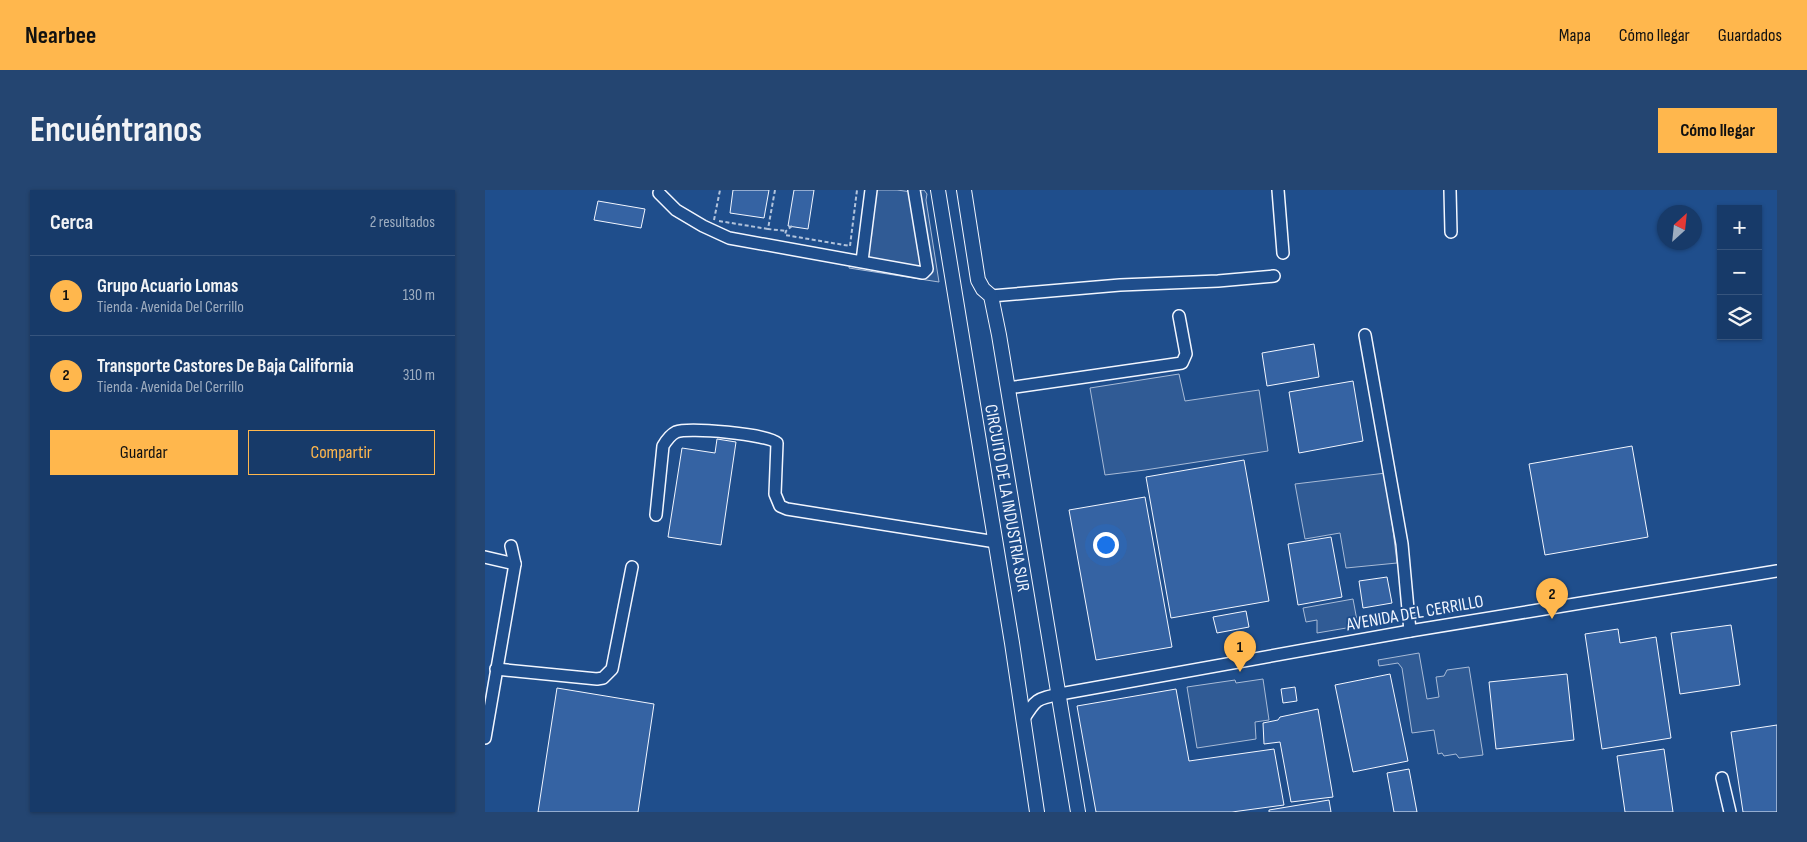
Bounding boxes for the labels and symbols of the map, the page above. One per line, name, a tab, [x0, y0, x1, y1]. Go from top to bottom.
north arrow	[1657, 205, 1702, 250]
street label: CIRCUITO DE LA INDUSTRIA SUR	[980, 403, 1034, 593]
your location	[1093, 532, 1119, 558]
pin: 2	[1536, 578, 1568, 619]
street label: AVENIDA DEL CERRILLO	[1344, 591, 1485, 636]
pin: 1	[1224, 631, 1256, 672]

